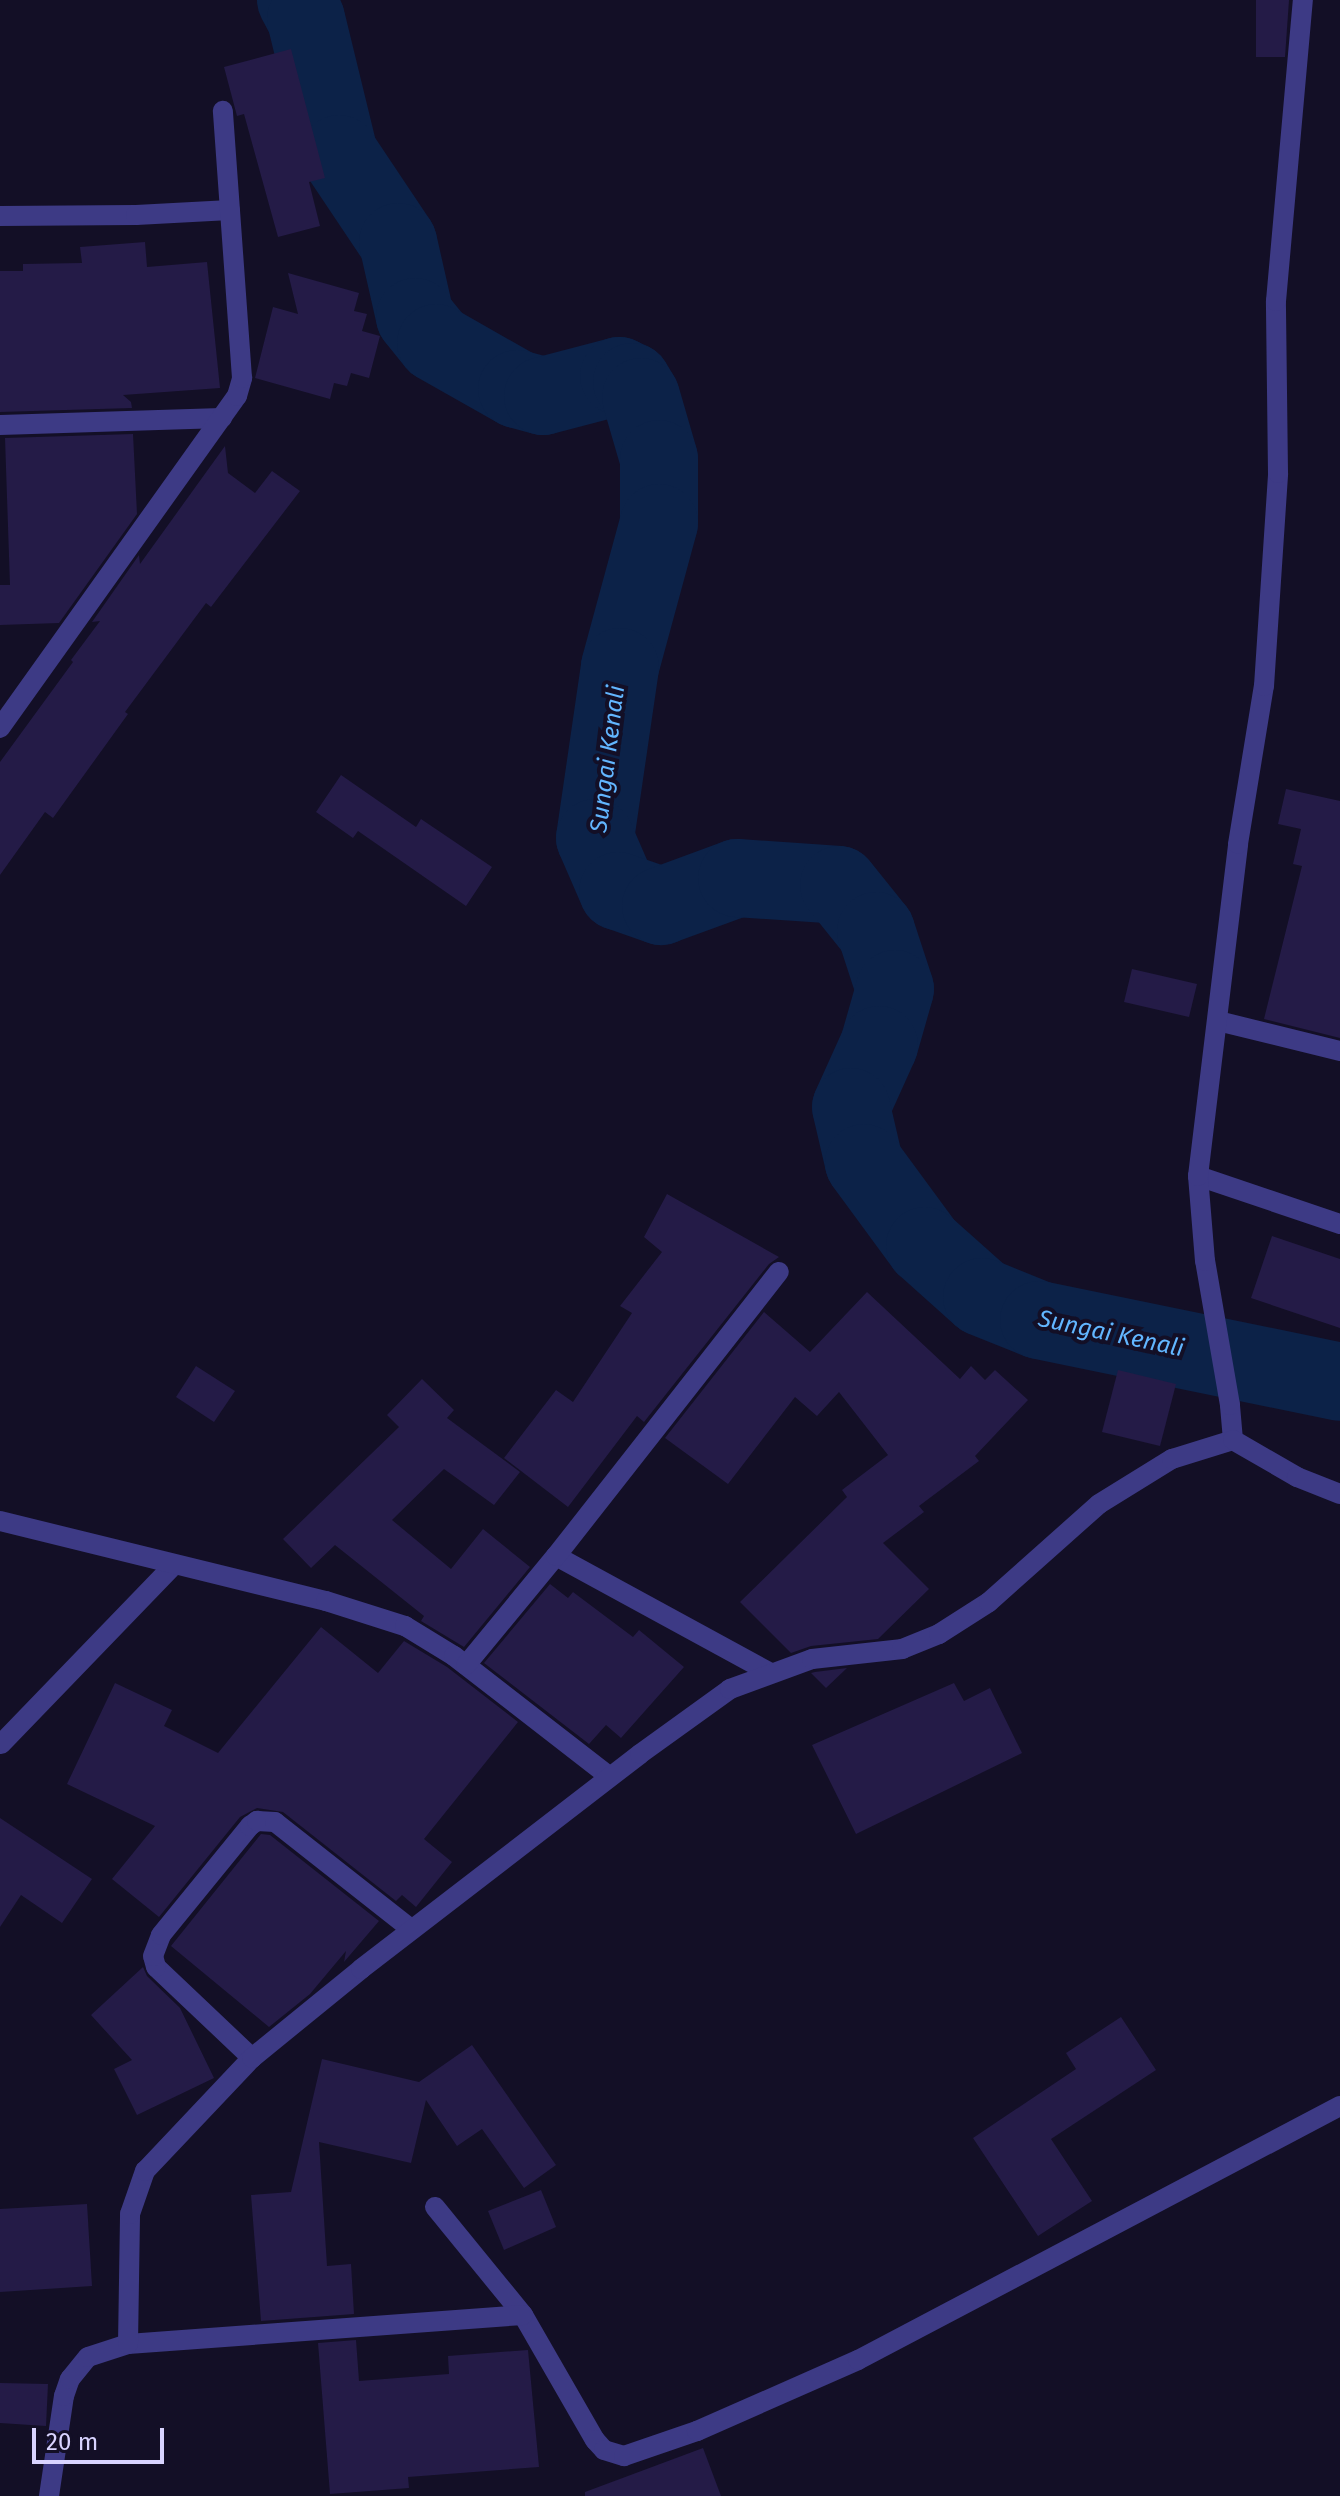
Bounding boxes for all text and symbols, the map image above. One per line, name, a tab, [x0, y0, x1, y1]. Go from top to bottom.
water label: Sungai Kenali	[585, 684, 631, 834]
water label: Sungai Kenali	[1035, 1304, 1187, 1364]
scale bar	[36, 2412, 168, 2462]
text: 20 m	[46, 2428, 98, 2456]

